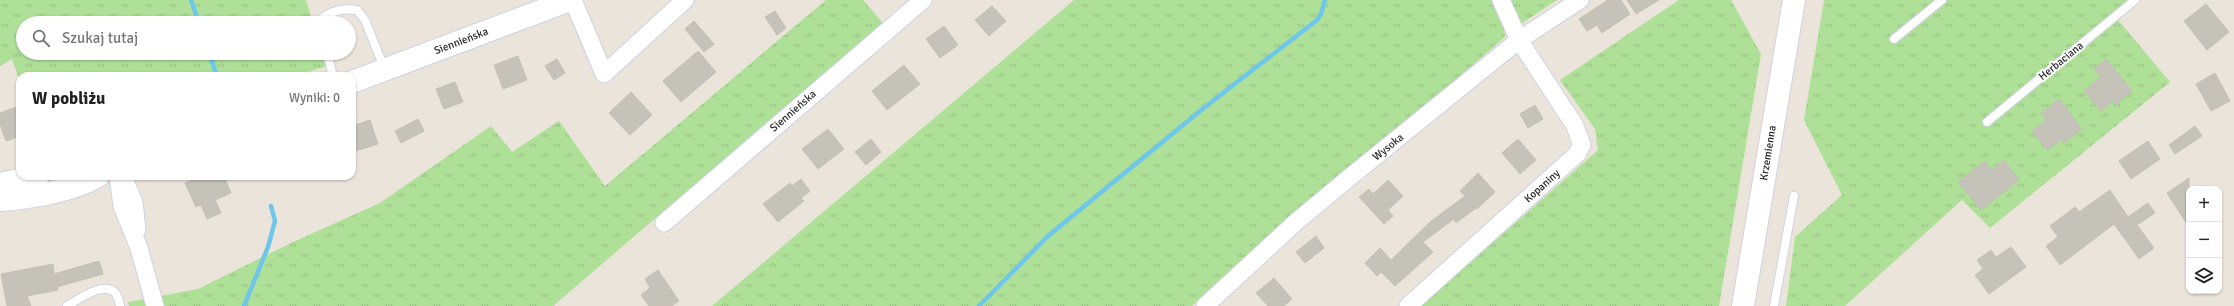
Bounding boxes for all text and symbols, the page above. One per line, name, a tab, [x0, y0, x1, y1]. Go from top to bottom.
search box	[16, 16, 356, 60]
street label: Siennieńska	[432, 25, 490, 57]
icon: search	[30, 27, 52, 49]
text: Szukaj tutaj	[62, 29, 138, 47]
street label: Herbaciana	[2036, 39, 2086, 83]
street label: Siennieńska	[767, 87, 819, 135]
text: W pobliżu	[32, 88, 105, 109]
text: Wyniki: 0	[289, 90, 340, 106]
street label: Krzemienna	[1757, 124, 1779, 182]
street label: Wysoka	[1370, 130, 1406, 163]
street label: Kopaniny	[1522, 166, 1563, 205]
map controls	[2186, 186, 2222, 294]
button: +	[2186, 186, 2222, 222]
button: −	[2186, 222, 2222, 258]
button: layers	[2186, 258, 2222, 294]

